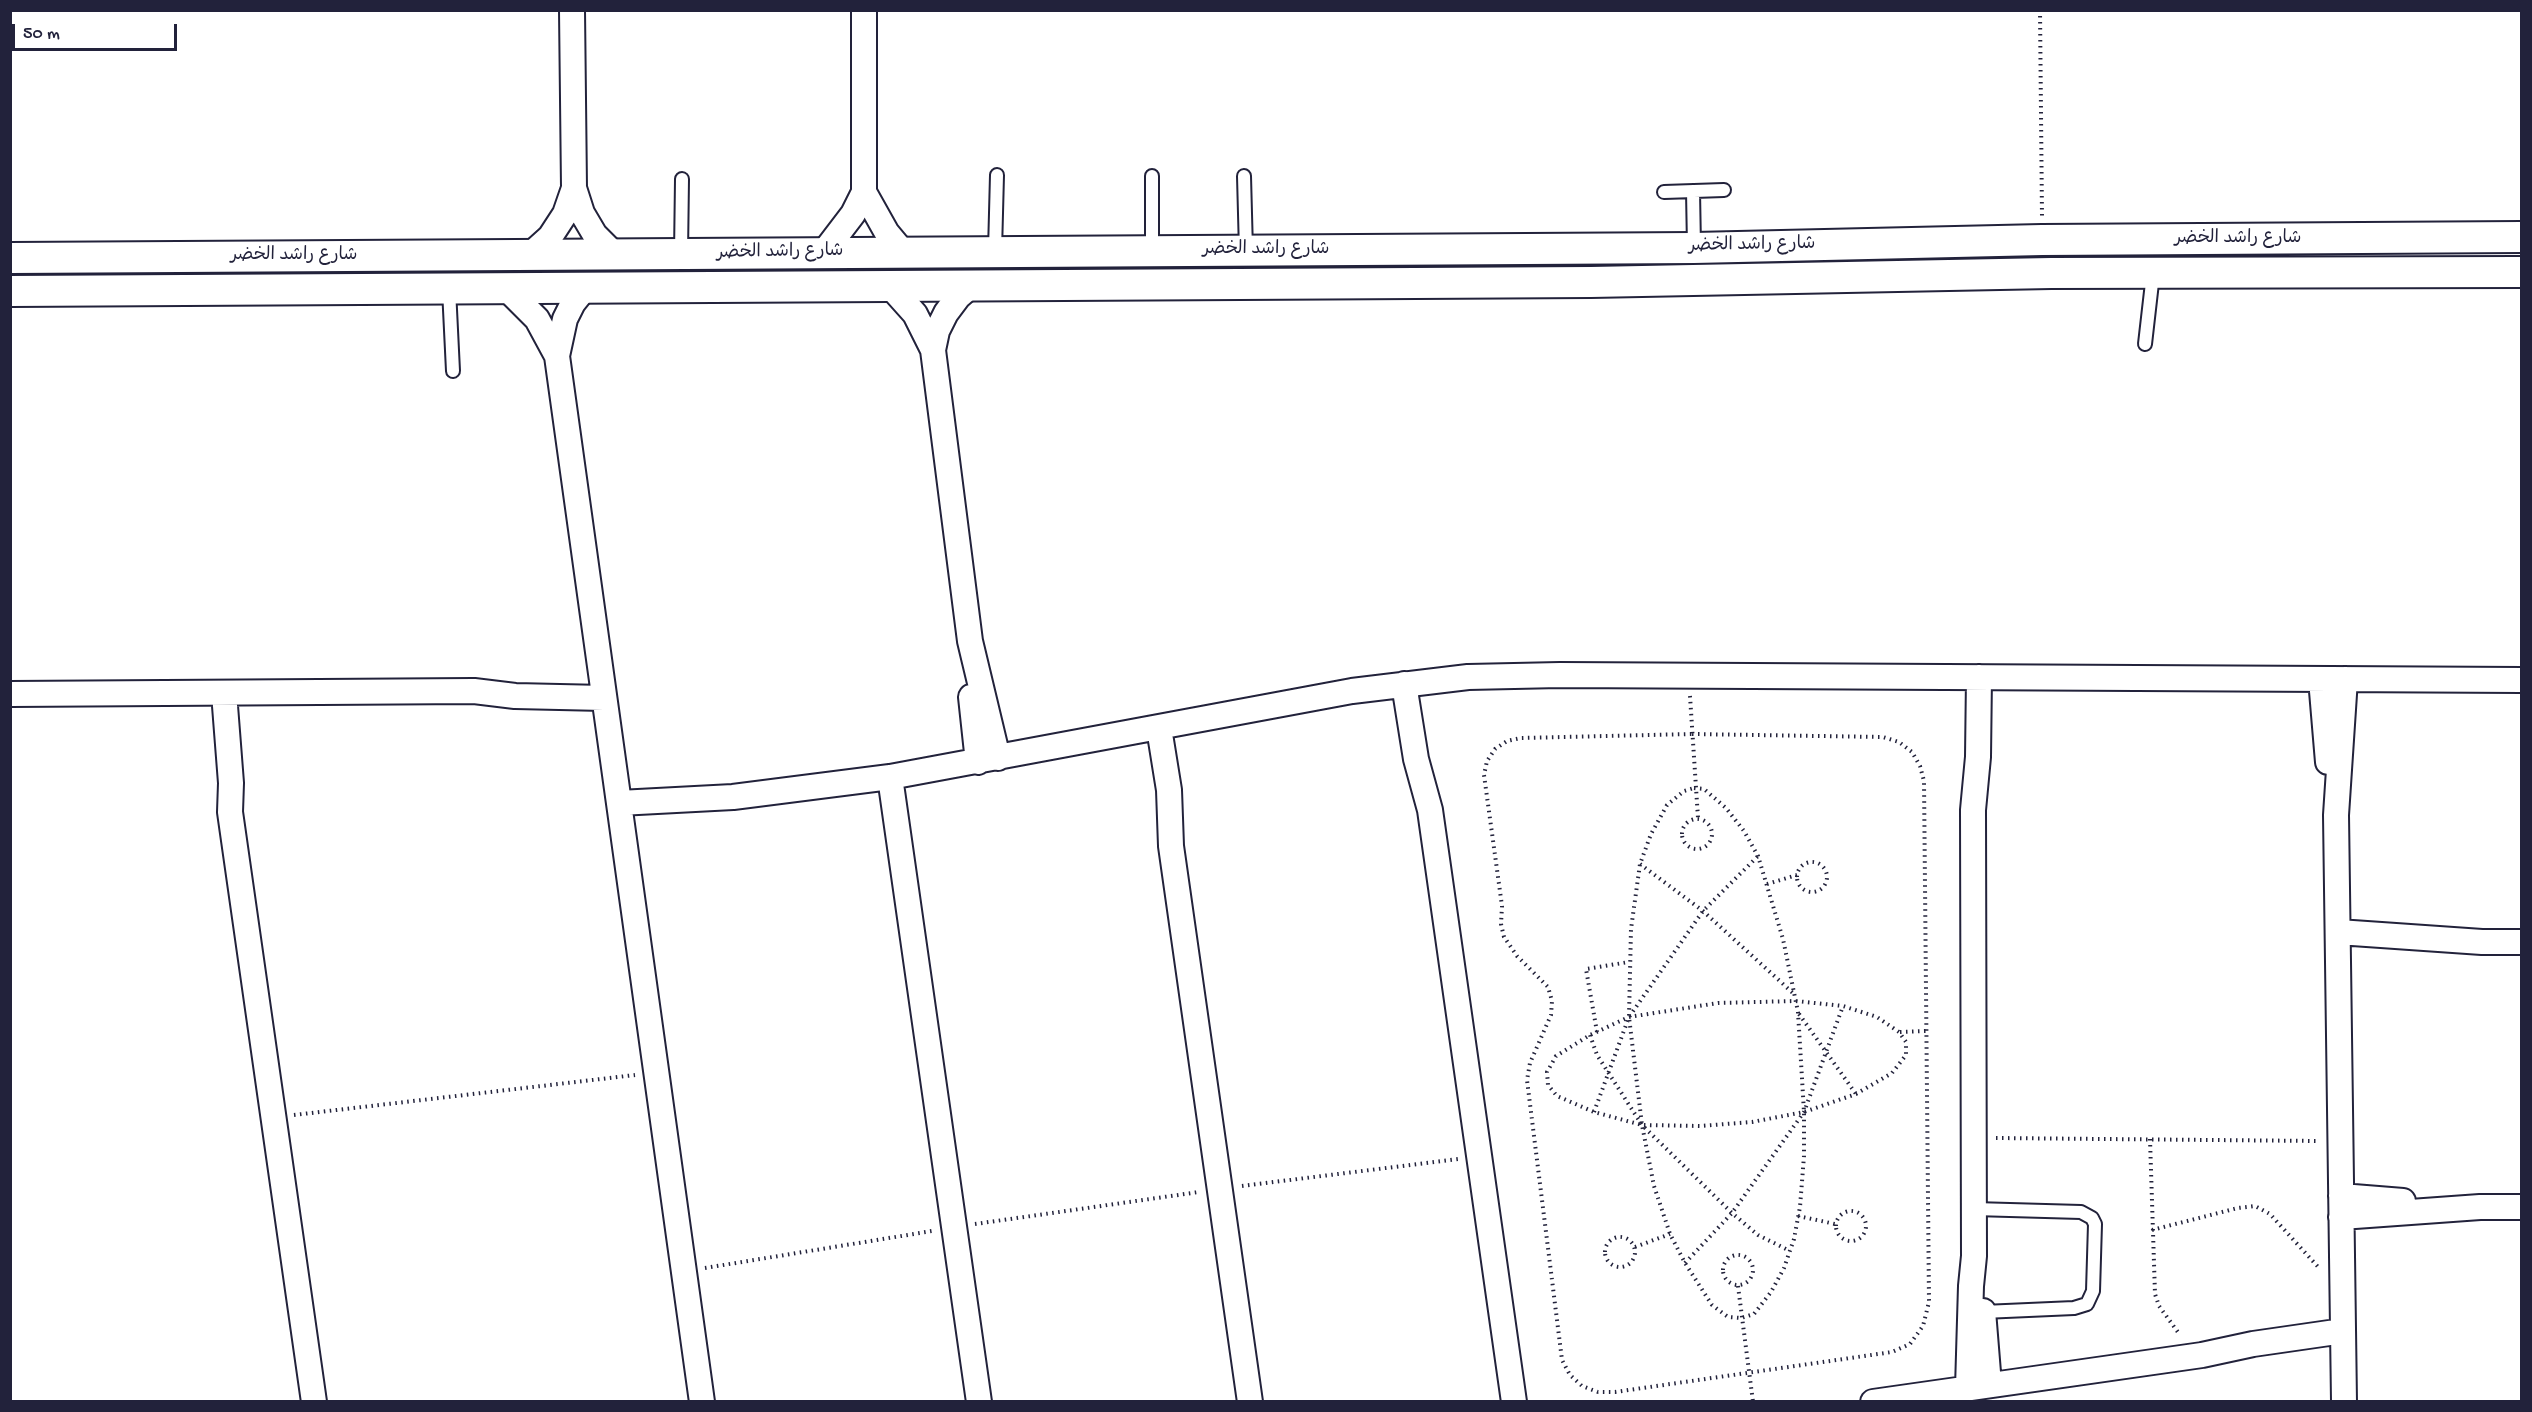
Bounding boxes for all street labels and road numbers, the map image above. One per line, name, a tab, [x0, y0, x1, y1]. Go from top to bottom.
street label: شارع راشد الخضر	[2175, 228, 2301, 250]
street label: شارع راشد الخضر	[1688, 234, 1816, 258]
street label: شارع راشد الخضر	[1203, 239, 1329, 261]
street label: شارع راشد الخضر	[716, 241, 844, 265]
street label: شارع راشد الخضر	[231, 245, 357, 267]

